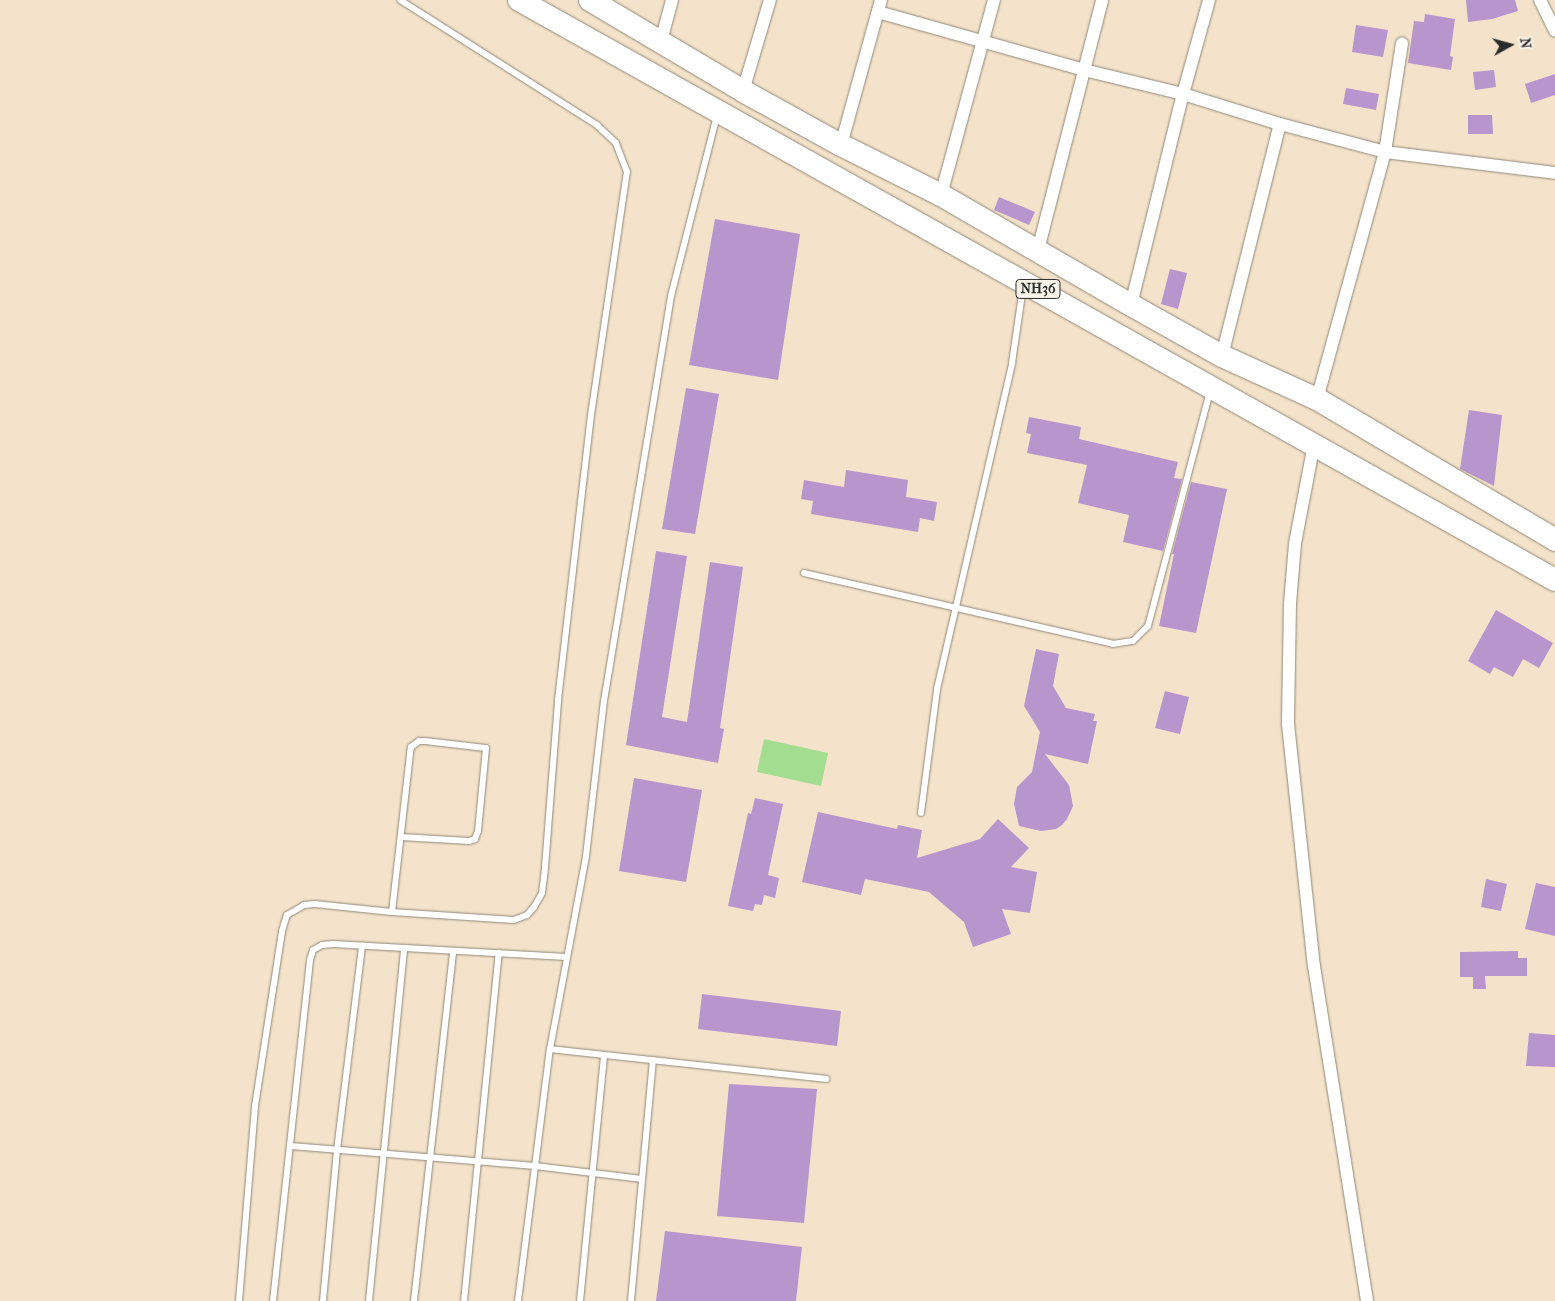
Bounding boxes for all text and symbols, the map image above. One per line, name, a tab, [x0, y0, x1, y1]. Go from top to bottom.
north arrow	[1485, 20, 1535, 70]
text: N	[1516, 37, 1534, 49]
road number: NH36	[1014, 278, 1062, 300]

